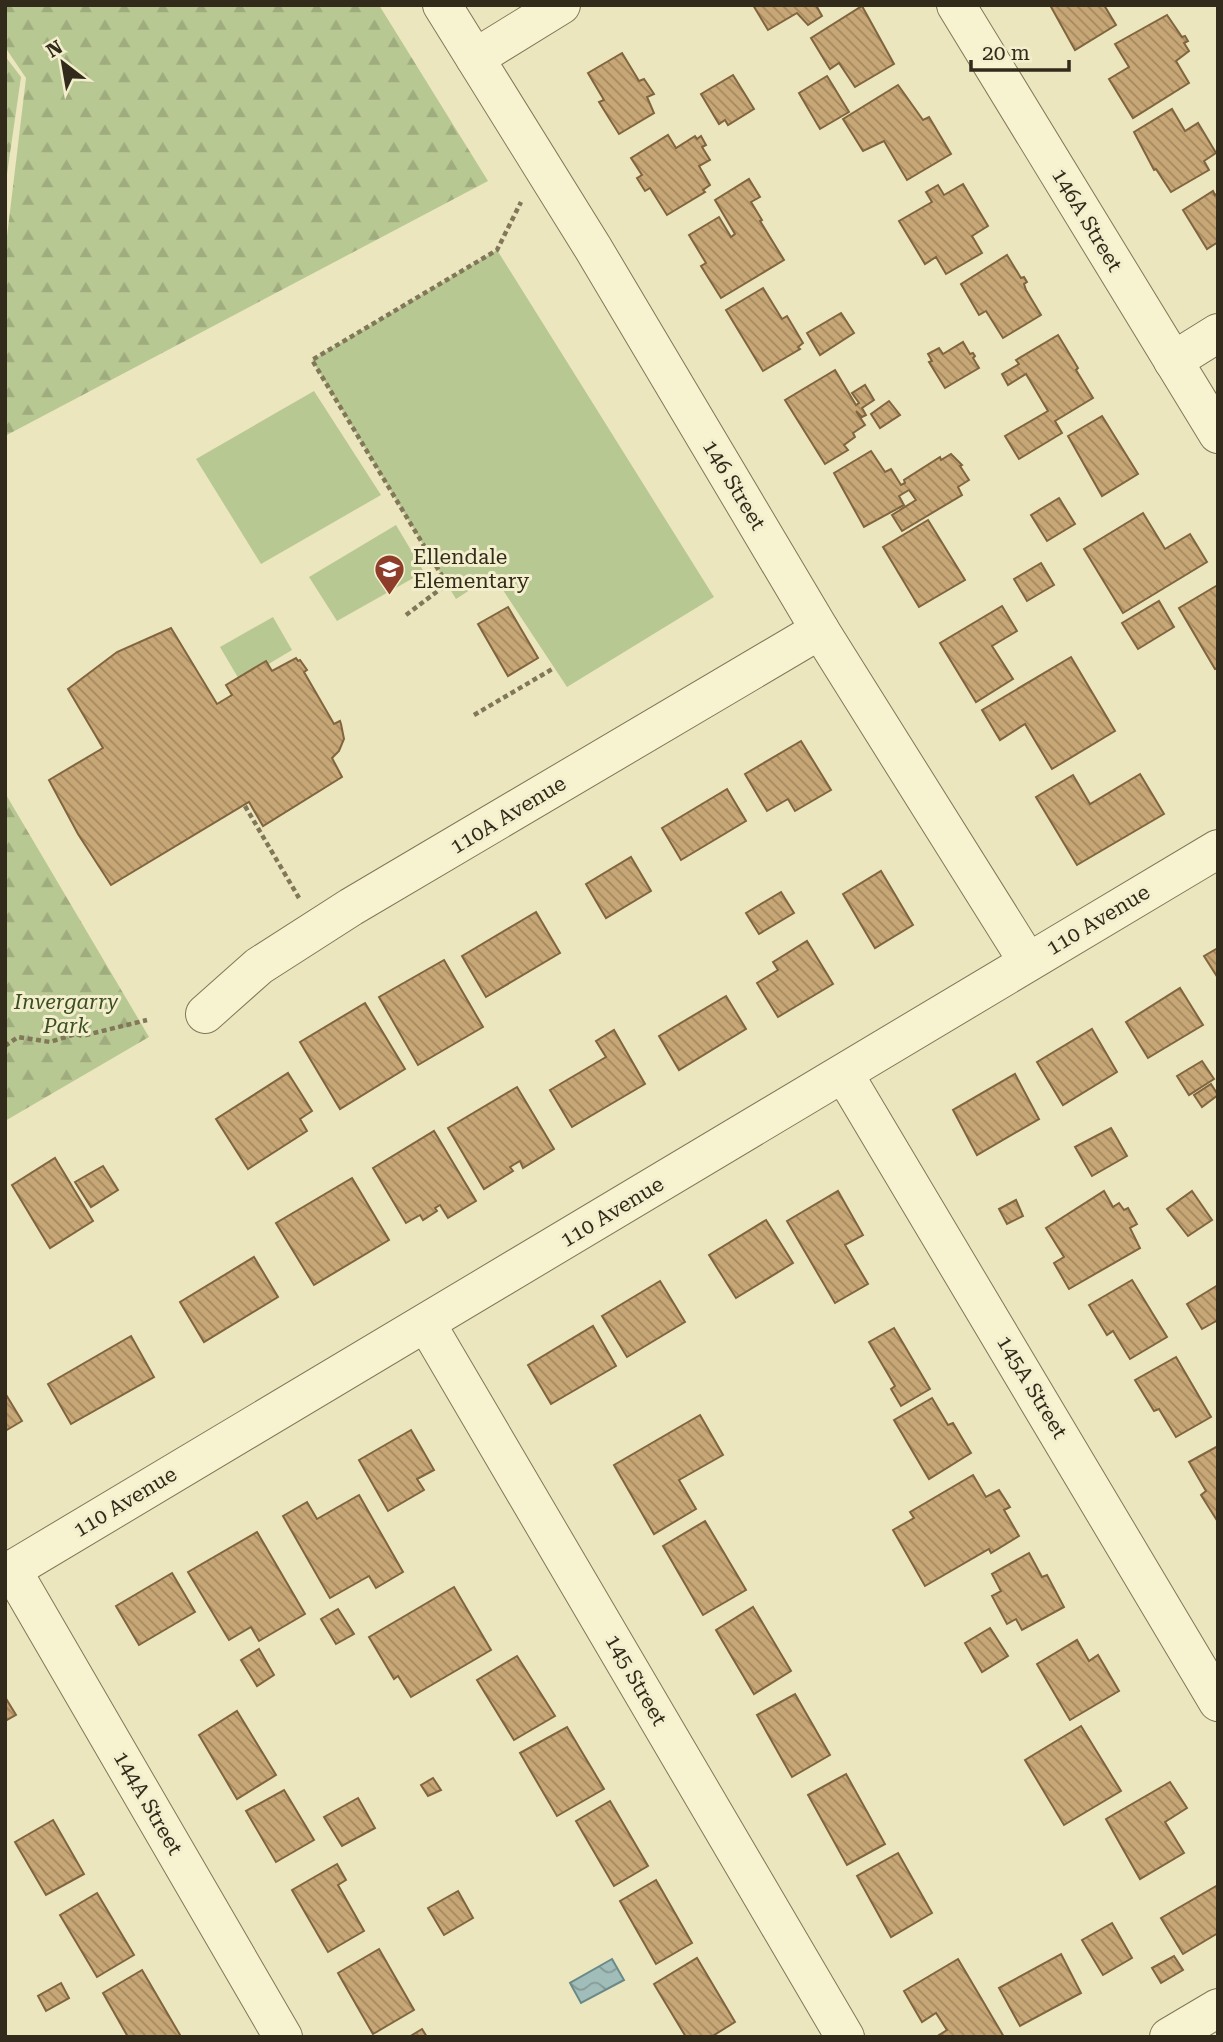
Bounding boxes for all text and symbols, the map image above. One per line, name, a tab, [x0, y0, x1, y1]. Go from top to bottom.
north arrow	[28, 28, 98, 98]
scale bar	[971, 28, 1069, 72]
text: N	[42, 35, 67, 62]
text: 20 m	[982, 41, 1030, 65]
street label: 146A Street	[1047, 164, 1127, 276]
street label: 146 Street	[698, 436, 770, 535]
place label: Ellendale Elementary	[413, 545, 530, 593]
school or university icon: Ellendale Elementary	[373, 552, 407, 596]
street label: 110A Avenue	[446, 771, 570, 859]
street label: 110 Avenue	[1042, 880, 1154, 960]
park label: Invergarry Park	[13, 990, 118, 1038]
street label: 110 Avenue	[556, 1172, 668, 1252]
street label: 145A Street	[992, 1331, 1072, 1443]
street label: 110 Avenue	[69, 1462, 181, 1542]
street label: 145 Street	[600, 1630, 672, 1730]
street label: 144A Street	[109, 1747, 187, 1859]

